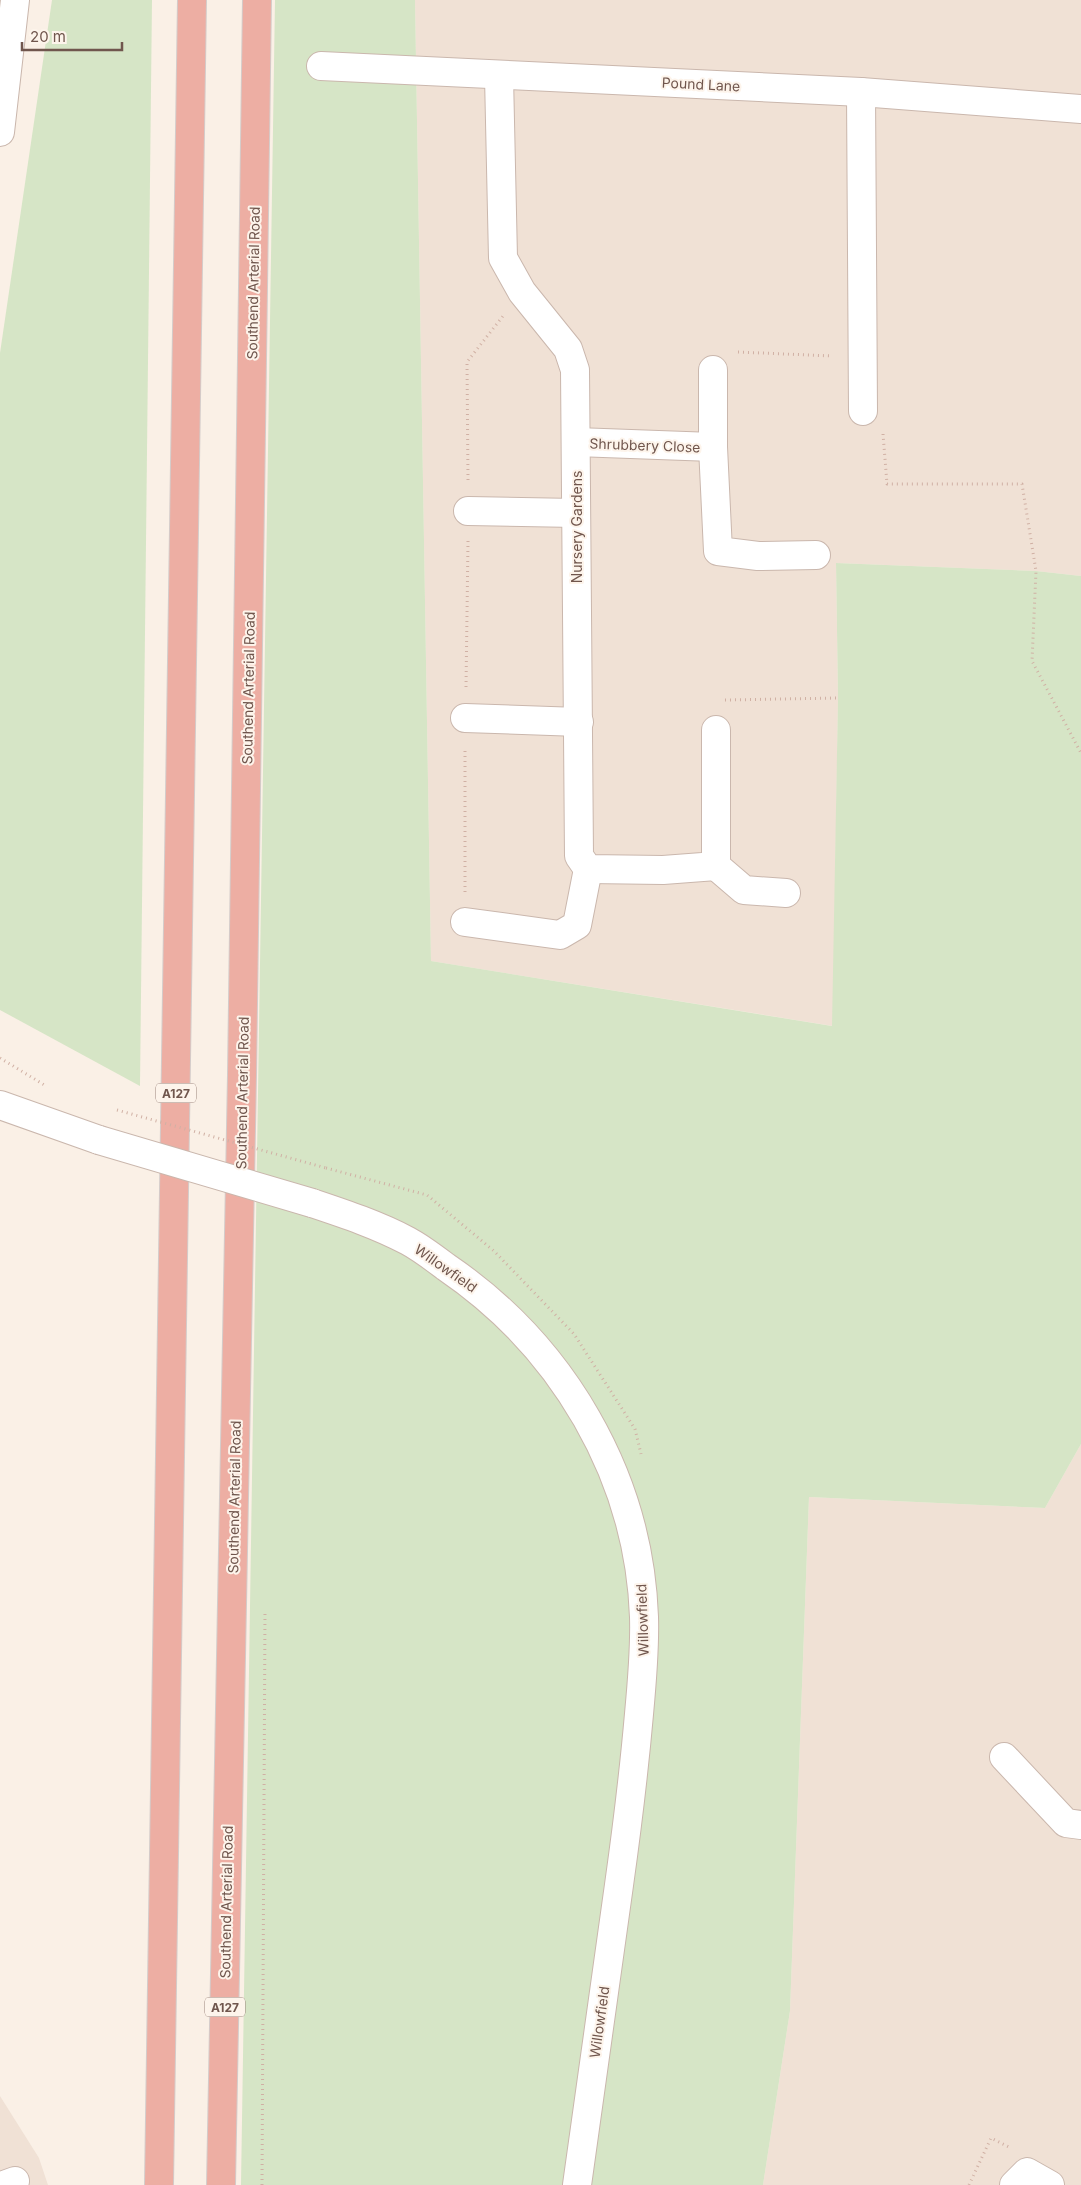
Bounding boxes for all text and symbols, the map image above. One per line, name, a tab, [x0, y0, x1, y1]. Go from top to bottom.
scale bar	[22, 20, 122, 52]
text: 20 m	[30, 27, 66, 46]
street label: Pound Lane	[661, 73, 741, 95]
street label: Southend Arterial Road	[243, 206, 263, 360]
street label: Shrubbery Close	[589, 435, 701, 455]
street label: Nursery Gardens	[568, 471, 585, 583]
street label: Southend Arterial Road	[238, 611, 258, 765]
street label: Southend Arterial Road	[232, 1016, 252, 1170]
road number: A127	[156, 1084, 196, 1102]
street label: Willowfield	[412, 1240, 480, 1296]
street label: Southend Arterial Road	[224, 1420, 244, 1574]
street label: Willowfield	[632, 1584, 652, 1656]
street label: Southend Arterial Road	[216, 1825, 236, 1979]
street label: Willowfield	[586, 1985, 612, 2059]
road number: A127	[205, 1998, 245, 2016]

